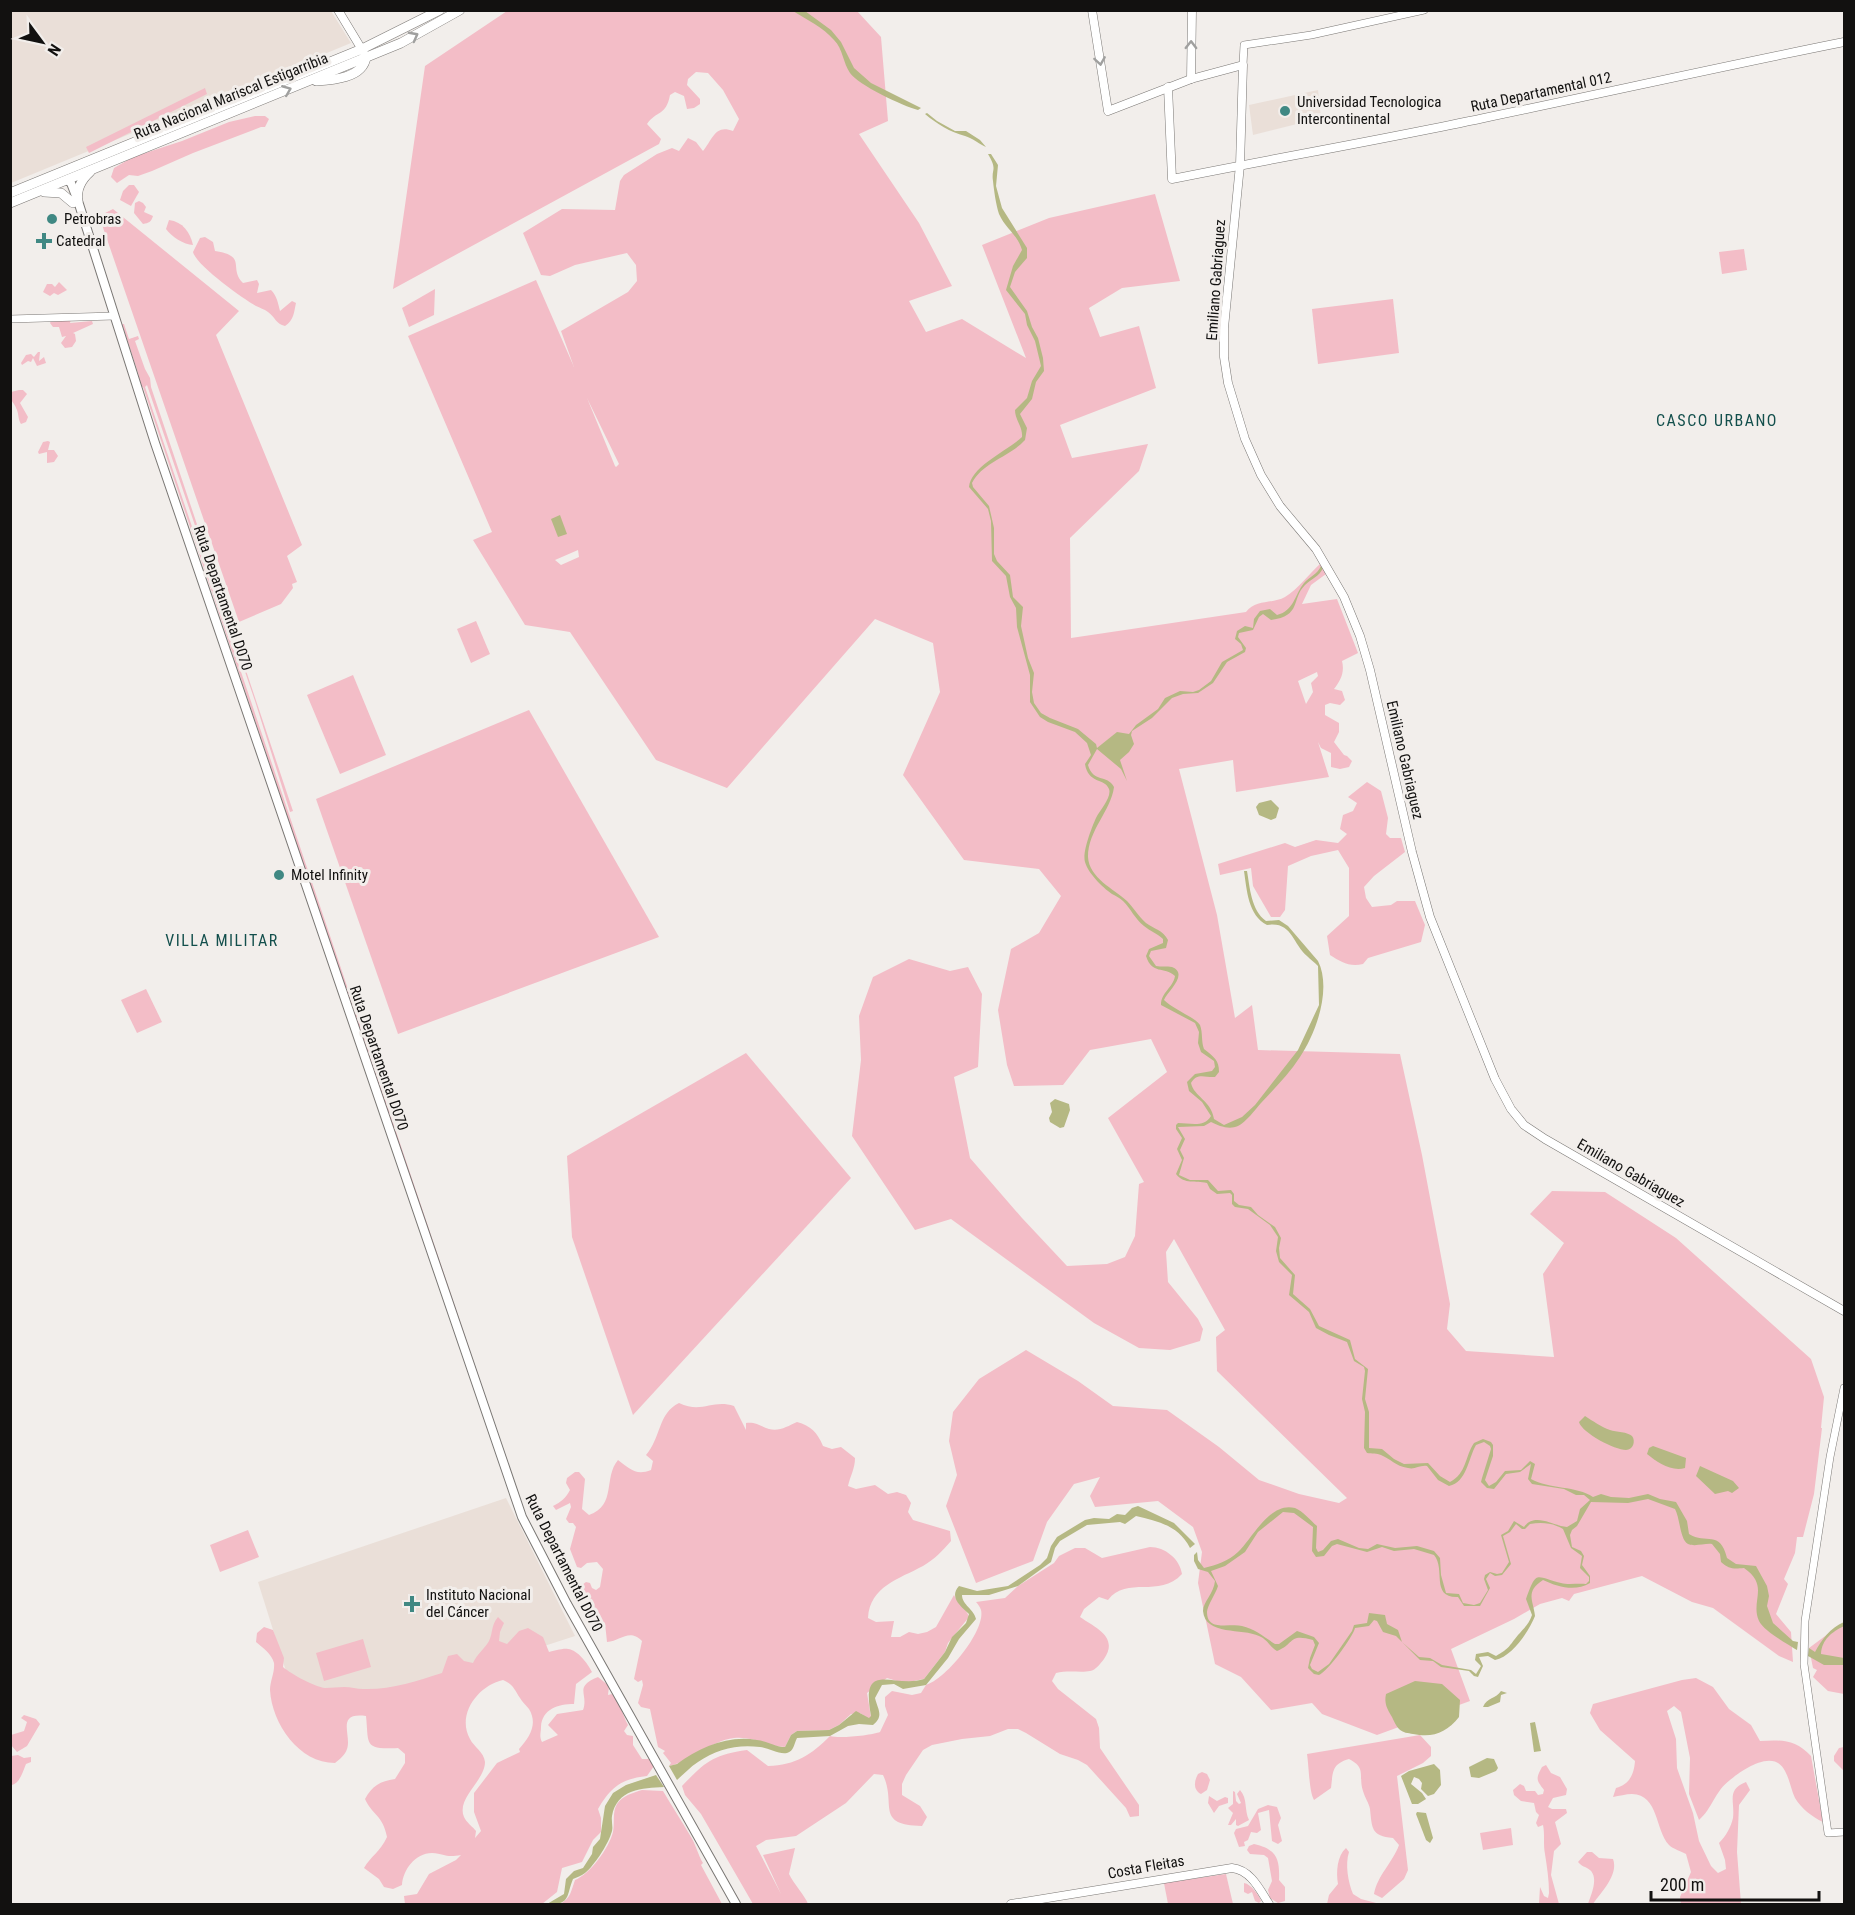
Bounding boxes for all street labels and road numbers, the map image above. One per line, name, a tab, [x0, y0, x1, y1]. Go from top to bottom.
street label: Ruta Nacional Mariscal Estigarribia	[131, 49, 331, 143]
street label: Ruta Departamental 012	[1469, 68, 1613, 116]
street label: Emiliano Gabriaguez	[1203, 219, 1229, 341]
street label: Ruta Departamental D070	[190, 523, 256, 673]
street label: Emiliano Gabriaguez	[1383, 699, 1427, 821]
street label: Ruta Departamental D070	[346, 983, 412, 1133]
street label: Emiliano Gabriaguez	[1574, 1135, 1688, 1211]
street label: Ruta Departamental D070	[522, 1491, 606, 1635]
street label: Costa Fleitas	[1106, 1851, 1186, 1883]

